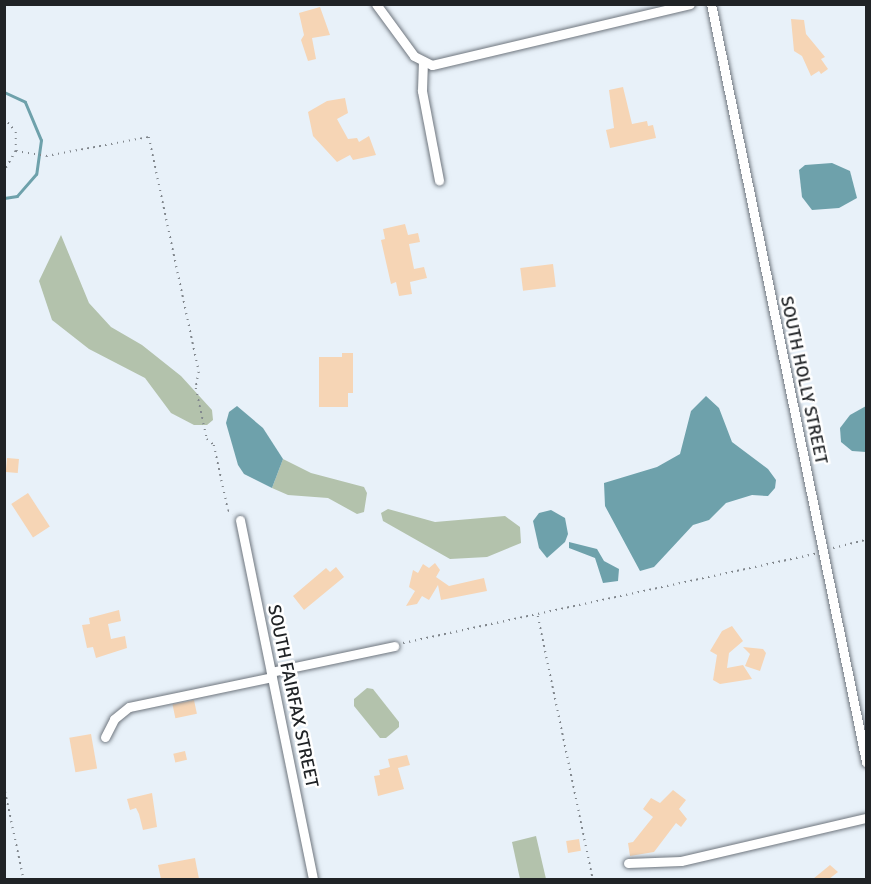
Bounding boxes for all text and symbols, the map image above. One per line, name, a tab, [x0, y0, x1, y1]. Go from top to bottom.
street label: SOUTH HOLLY STREET	[776, 294, 832, 466]
street label: SOUTH FAIRFAX STREET	[263, 603, 323, 789]

